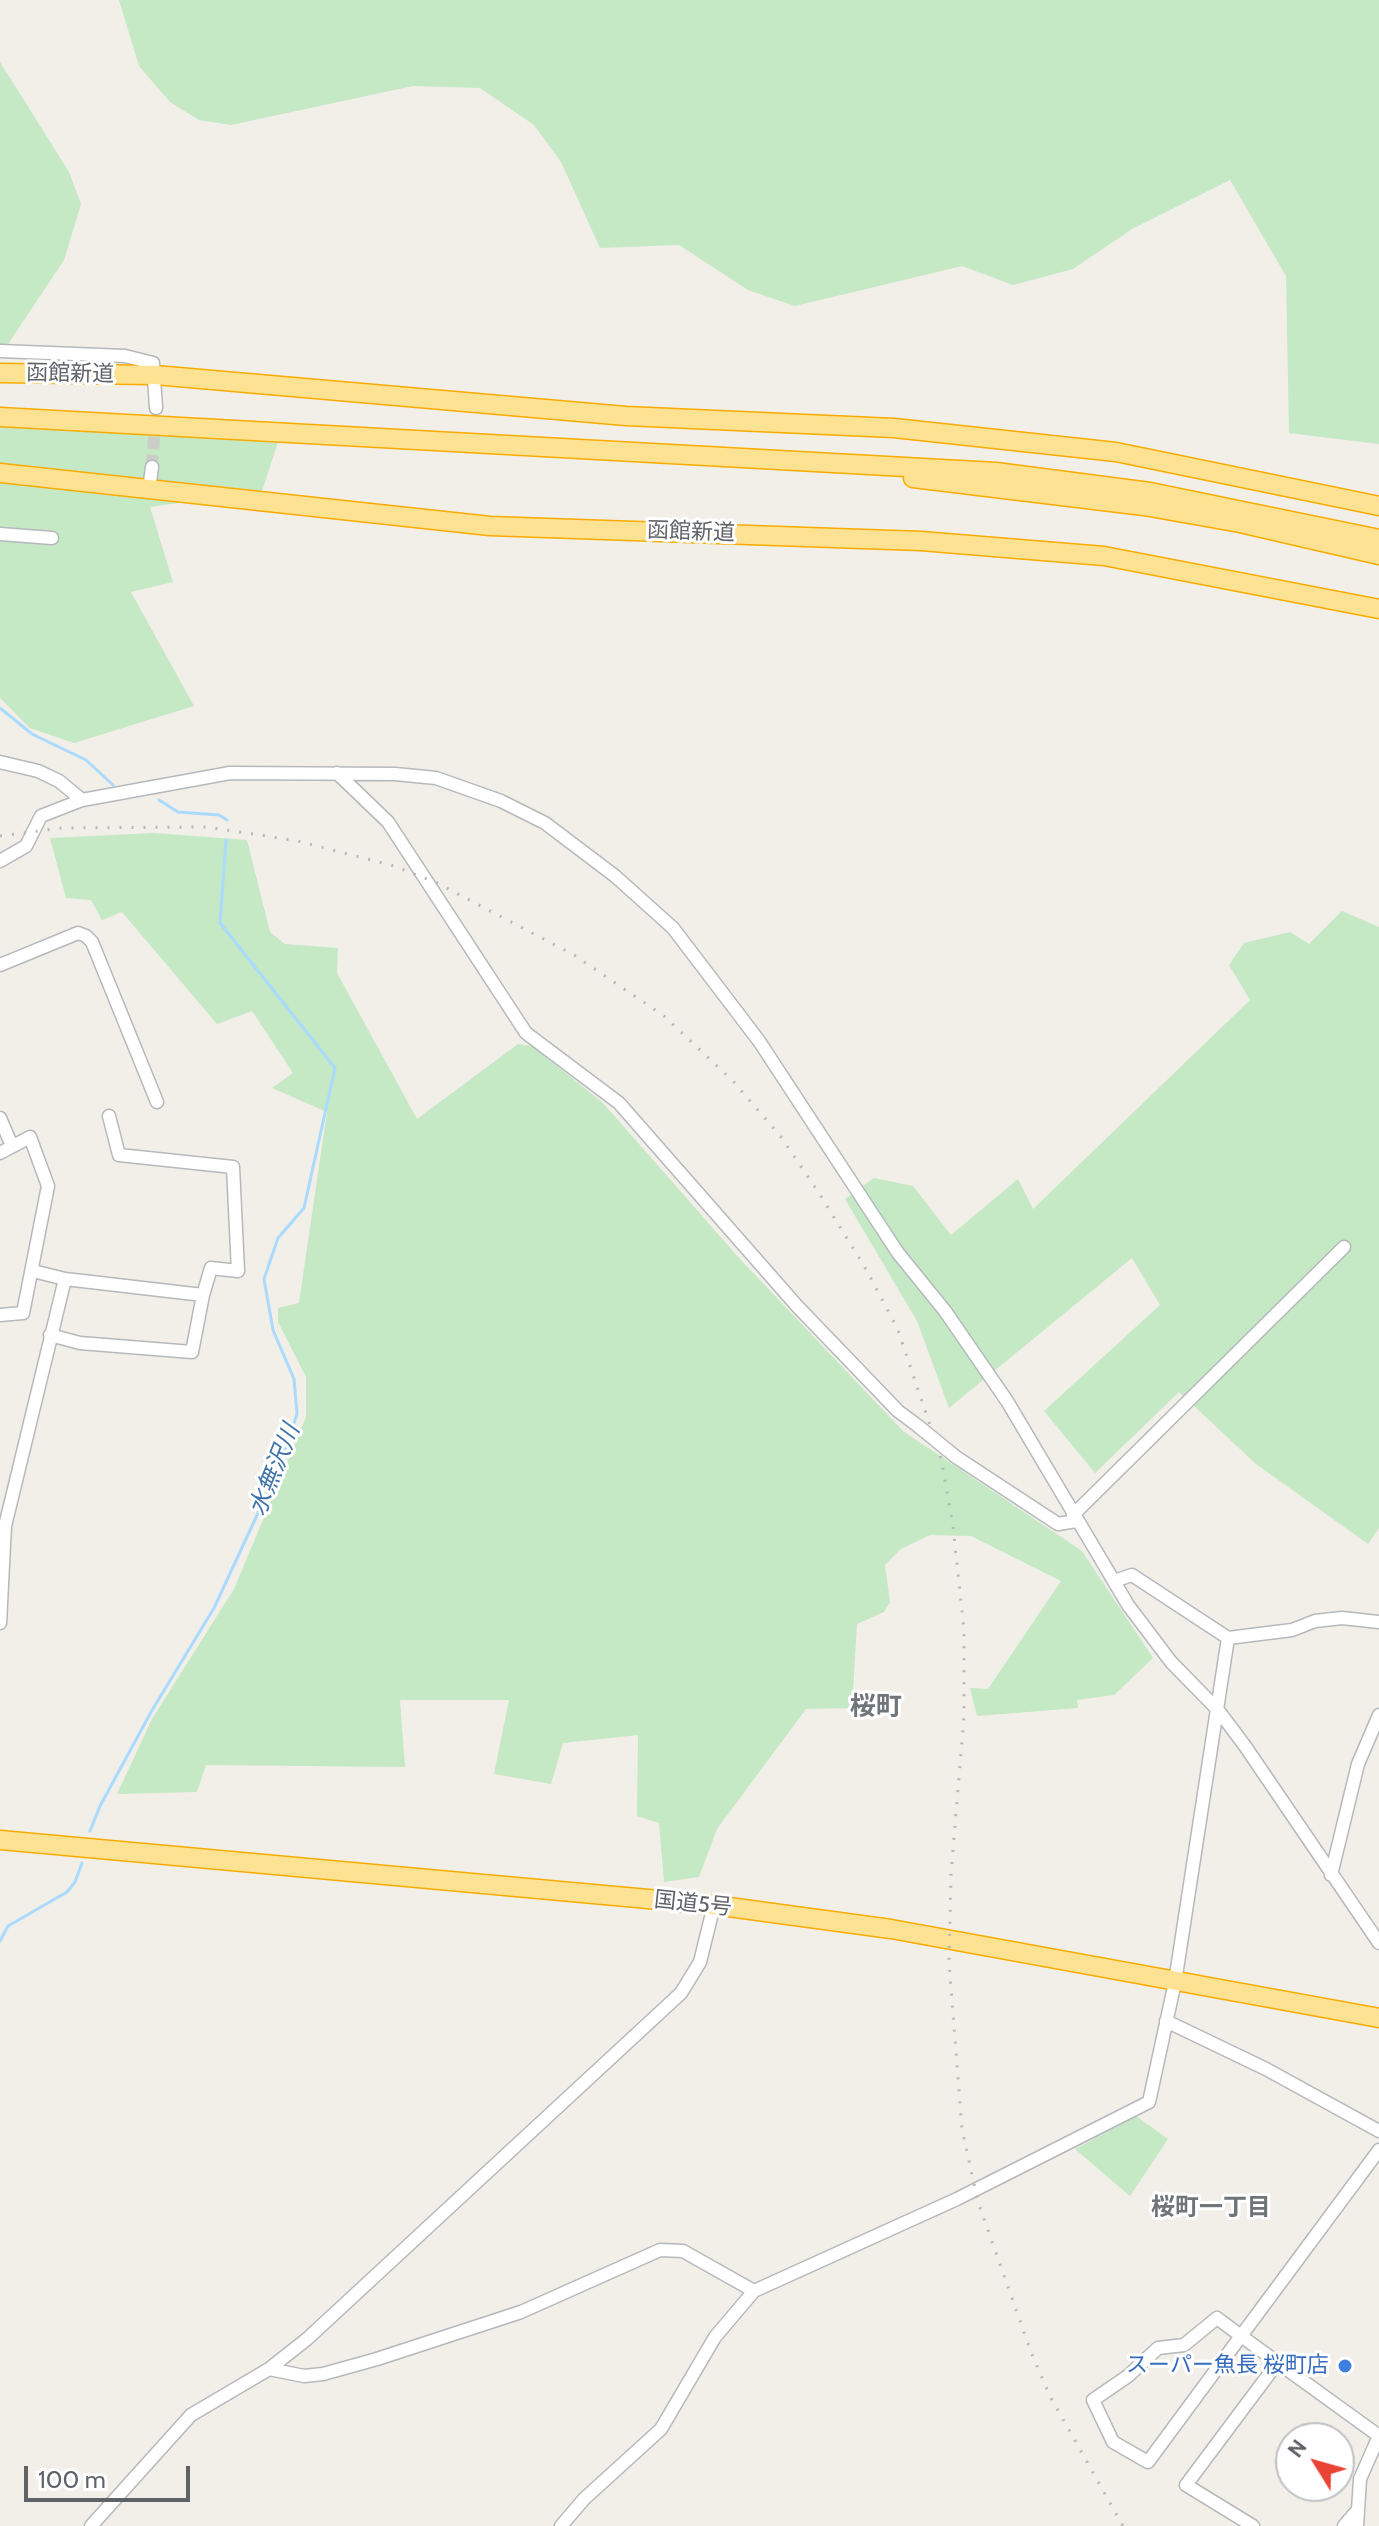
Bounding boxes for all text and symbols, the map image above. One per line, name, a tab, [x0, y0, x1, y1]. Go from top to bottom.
street label: 函館新道	[26, 360, 114, 388]
street label: 函館新道	[647, 517, 735, 547]
water label: 水無沢川	[244, 1420, 306, 1520]
district label: 桜町	[850, 1691, 902, 1723]
street label: 国道5号	[653, 1887, 733, 1921]
district label: 桜町一丁目	[1151, 2194, 1271, 2222]
place label: スーパー魚長 桜町店	[1126, 2353, 1329, 2379]
marker: スーパー魚長 桜町店	[1336, 2357, 1354, 2375]
north arrow	[1275, 2422, 1355, 2502]
text: N	[1282, 2434, 1312, 2463]
scale bar	[28, 2450, 194, 2500]
text: 100 m	[38, 2465, 106, 2494]

